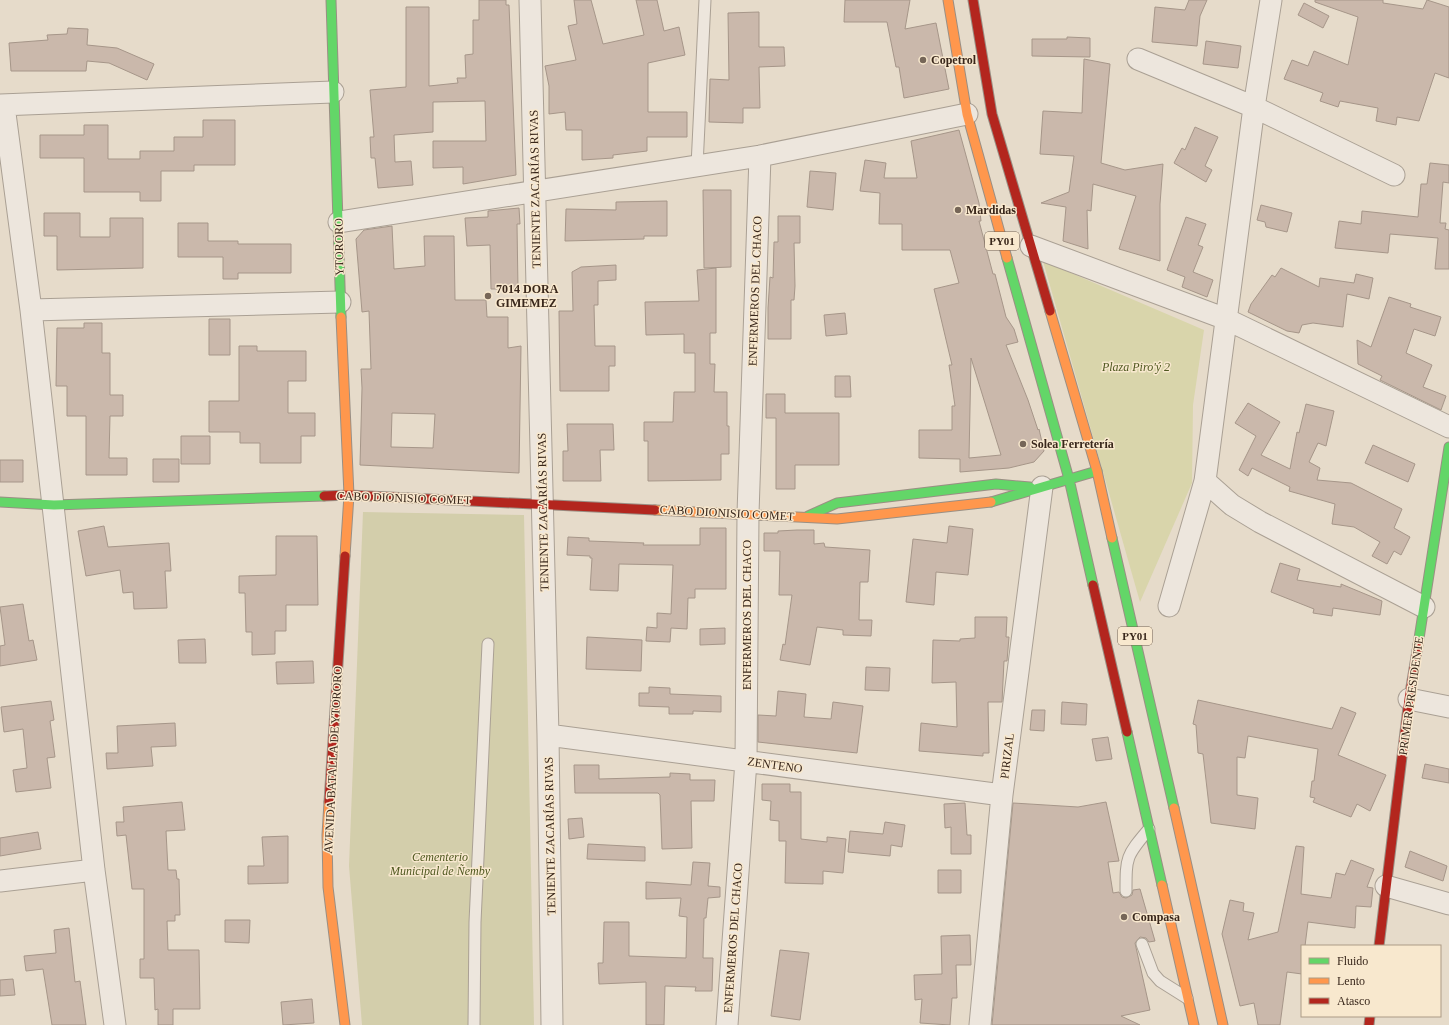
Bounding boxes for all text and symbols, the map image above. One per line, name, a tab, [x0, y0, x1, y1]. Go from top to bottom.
place label: Copetrol	[931, 53, 977, 67]
marker: Copetrol	[918, 55, 928, 65]
street label: TENIENTE ZACARÍAS RIVAS	[527, 110, 543, 268]
place label: Mardidas	[966, 203, 1016, 217]
marker: Mardidas	[953, 205, 963, 215]
street label: ENFERMEROS DEL CHACO	[745, 215, 765, 366]
street label: YTORORO	[331, 218, 347, 276]
road number: PY01	[985, 232, 1019, 250]
place label: 7014 DORA GIMEMEZ	[496, 282, 559, 310]
marker: 7014 DORA GIMEMEZ	[483, 291, 493, 301]
park label: Plaza Piro'ý 2	[1101, 360, 1170, 374]
street label: TENIENTE ZACARÍAS RIVAS	[535, 433, 551, 591]
place label: Solea Ferretería	[1031, 437, 1114, 451]
marker: Solea Ferretería	[1018, 439, 1028, 449]
street label: CABO DIONISIO COMET	[336, 489, 472, 507]
street label: CABO DIONISIO COMET	[659, 502, 795, 524]
street label: ENFERMEROS DEL CHACO	[740, 540, 754, 690]
road number: PY01	[1118, 627, 1152, 645]
street label: PRIMER PRESIDENTE	[1396, 636, 1426, 756]
street label: AVENIDA BATALLA DE YTORORO	[321, 666, 345, 854]
street label: PIRIZAL	[997, 732, 1017, 780]
street label: ZENTENO	[747, 754, 804, 776]
street label: TENIENTE ZACARÍAS RIVAS	[542, 757, 558, 915]
park label: Cementerio Municipal de Ñemby	[389, 850, 491, 878]
street label: ENFERMEROS DEL CHACO	[721, 862, 745, 1013]
place label: Compasa	[1132, 910, 1180, 924]
marker: Compasa	[1119, 912, 1129, 922]
legend	[1301, 945, 1441, 1017]
text: Fluido	[1337, 954, 1368, 968]
text: Lento	[1337, 974, 1365, 988]
text: Atasco	[1337, 994, 1370, 1008]

